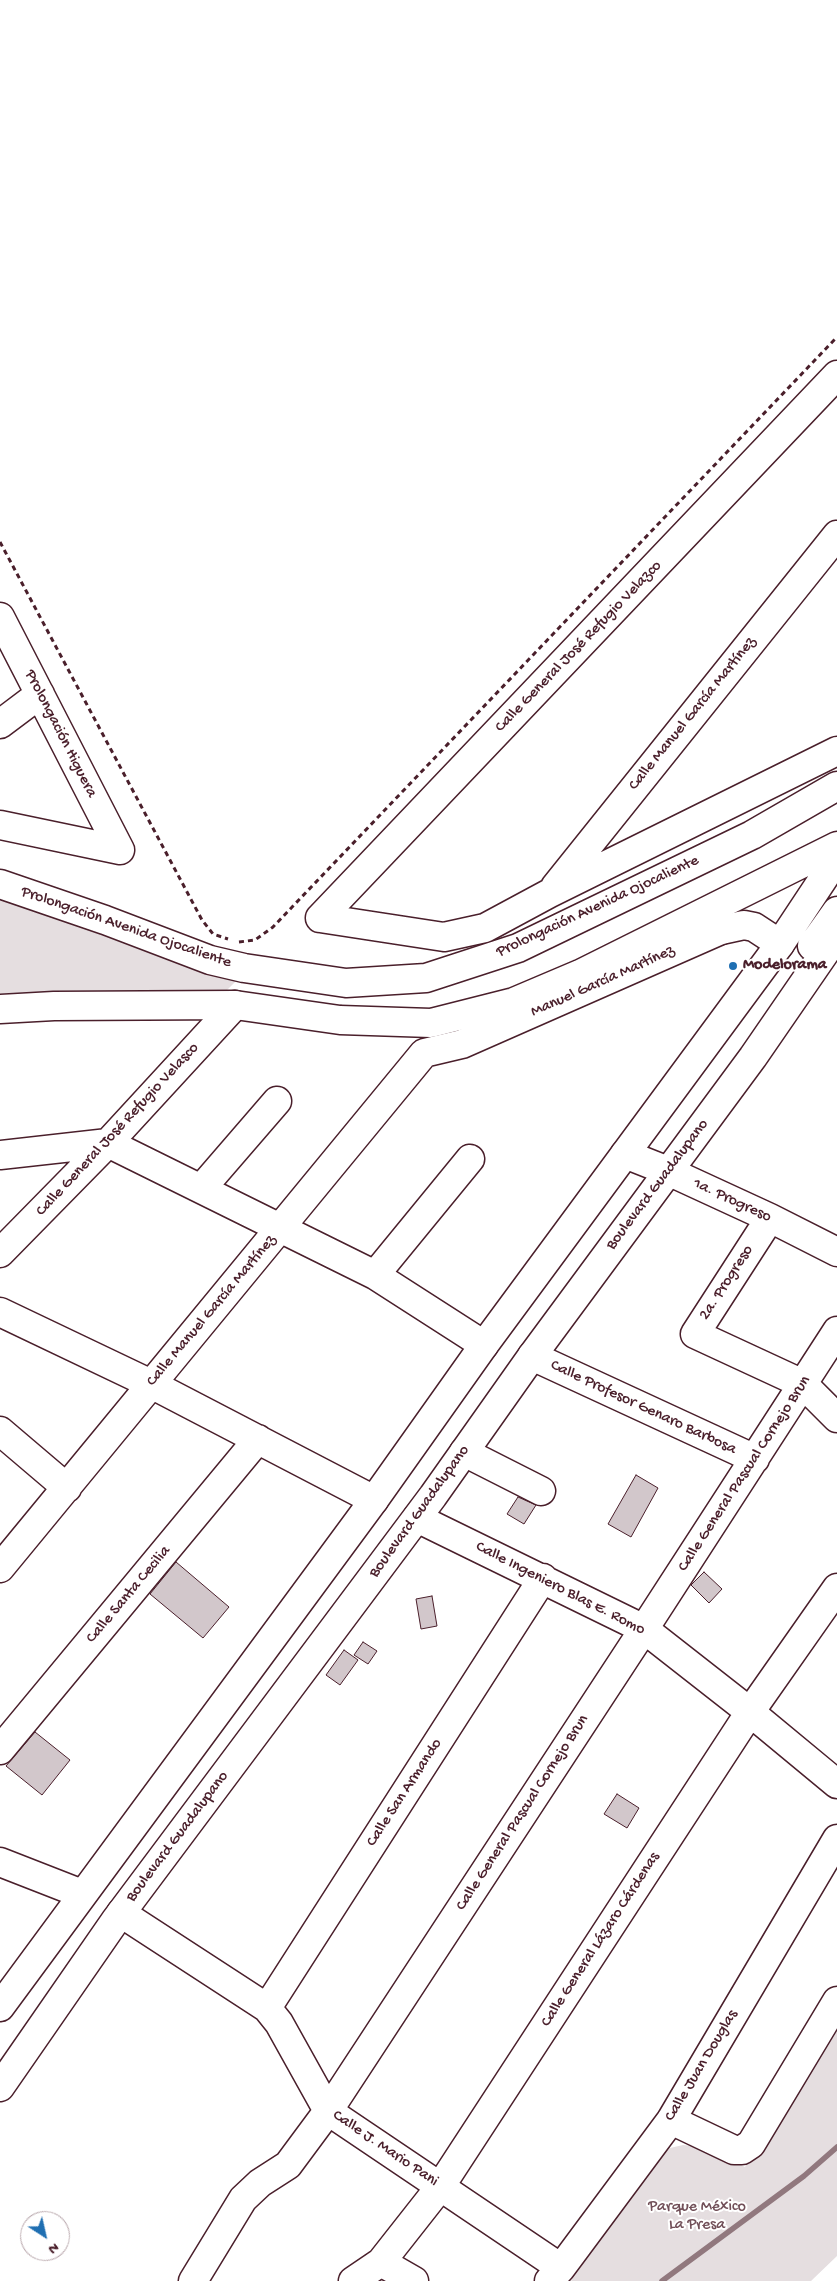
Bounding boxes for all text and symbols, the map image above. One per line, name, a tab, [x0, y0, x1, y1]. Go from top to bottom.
street label: Calle General José Refugio Velazco	[492, 557, 666, 737]
street label: Calle Manuel García Martínez	[625, 633, 761, 795]
street label: Prolongación Higuera	[19, 667, 101, 801]
street label: Prolongación Avenida Ojocaliente	[494, 852, 702, 962]
street label: Prolongación Avenida Ojocaliente	[18, 883, 234, 973]
street label: Manuel García Martínez	[528, 942, 678, 1022]
place label: Modelorama	[743, 956, 827, 976]
marker: Modelorama	[727, 960, 739, 972]
street label: Calle General José Refugio Velasco	[32, 1039, 204, 1221]
street label: Boulevard Guadalupano	[602, 1116, 714, 1254]
street label: 1a. Progreso	[690, 1175, 774, 1227]
street label: Calle Manuel García Martínez	[143, 1231, 281, 1391]
street label: 2a. Progreso	[696, 1242, 758, 1324]
street label: Calle Profesor Genaro Barbosa	[547, 1356, 739, 1460]
street label: Calle General Pascual Cornejo Brun	[674, 1372, 816, 1576]
street label: Boulevard Guadalupano	[366, 1442, 474, 1582]
street label: Calle Ingeniero Blas E. Romo	[472, 1538, 648, 1640]
street label: Calle Santa Cecilia	[83, 1542, 175, 1648]
street label: Calle General Pascual Cornejo Brun	[452, 1711, 594, 1915]
street label: Calle San Armando	[363, 1735, 447, 1851]
street label: Boulevard Guadalupano	[122, 1768, 234, 1906]
street label: Calle General Lázaro Cárdenas	[537, 1849, 665, 2031]
street label: Calle Juan Douglas	[661, 2007, 743, 2125]
street label: Calle J. Mario Pani	[328, 2106, 442, 2192]
park label: Parque México La Presa	[648, 2198, 746, 2236]
north arrow	[20, 2211, 70, 2261]
text: N	[45, 2238, 62, 2257]

